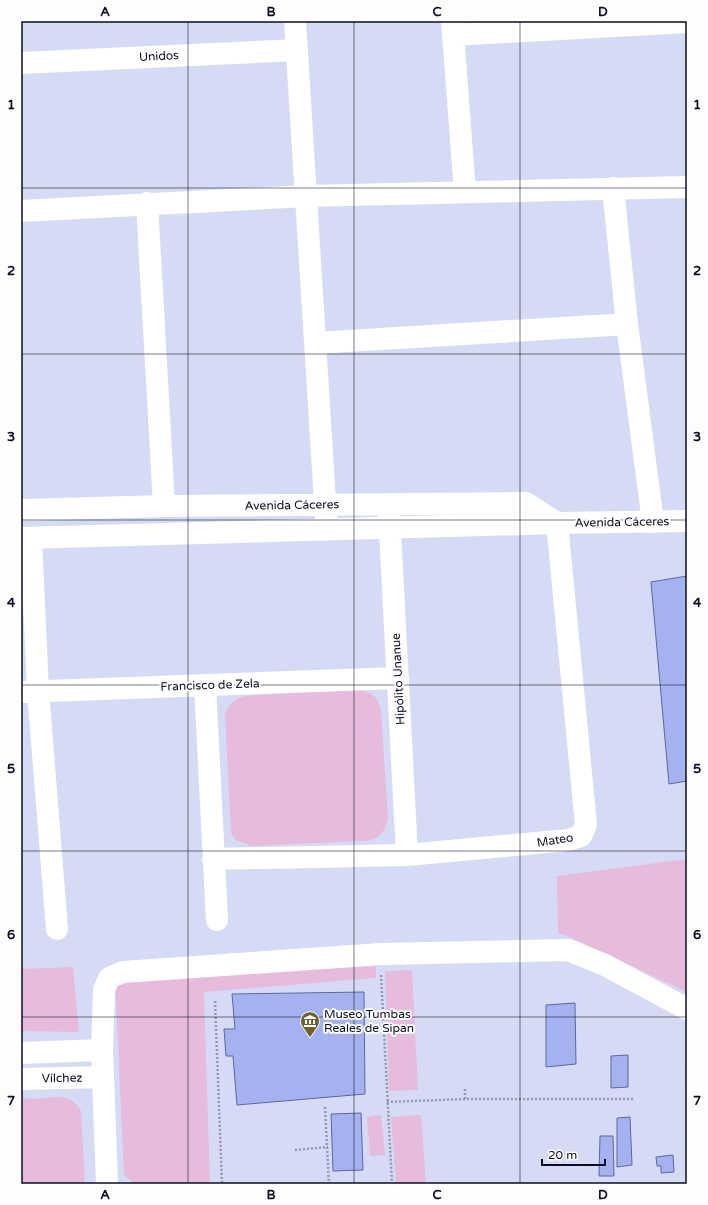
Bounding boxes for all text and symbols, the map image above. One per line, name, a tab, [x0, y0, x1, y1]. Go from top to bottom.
text: A	[100, 4, 110, 20]
text: B	[266, 4, 276, 20]
text: C	[432, 4, 442, 20]
text: D	[598, 4, 608, 20]
street label: Unidos	[139, 48, 179, 64]
text: 1	[7, 97, 15, 113]
text: 1	[693, 97, 701, 113]
text: 2	[7, 263, 15, 279]
text: 2	[693, 263, 701, 279]
text: 3	[7, 429, 15, 445]
text: 3	[693, 429, 701, 445]
street label: Avenida Cáceres	[245, 497, 340, 513]
street label: Avenida Cáceres	[575, 514, 670, 530]
text: 4	[7, 595, 16, 611]
text: 4	[693, 595, 702, 611]
street label: Hipólito Unanue	[389, 633, 407, 725]
street label: Francisco de Zela	[160, 676, 260, 694]
text: 5	[7, 761, 15, 777]
text: 5	[693, 761, 701, 777]
street label: Mateo	[536, 830, 574, 850]
text: 6	[7, 927, 15, 943]
text: 6	[693, 927, 701, 943]
place label: Museo Tumbas Reales de Sipan	[324, 1007, 414, 1035]
museum icon: Museo Tumbas Reales de Sipan	[299, 1010, 321, 1038]
street label: Vílchez	[42, 1071, 82, 1085]
text: 7	[7, 1093, 15, 1109]
text: 7	[693, 1093, 701, 1109]
scale bar	[542, 1141, 605, 1167]
text: 20 m	[548, 1148, 577, 1162]
text: A	[100, 1187, 110, 1203]
text: B	[266, 1187, 276, 1203]
text: C	[432, 1187, 442, 1203]
text: D	[598, 1187, 608, 1203]

